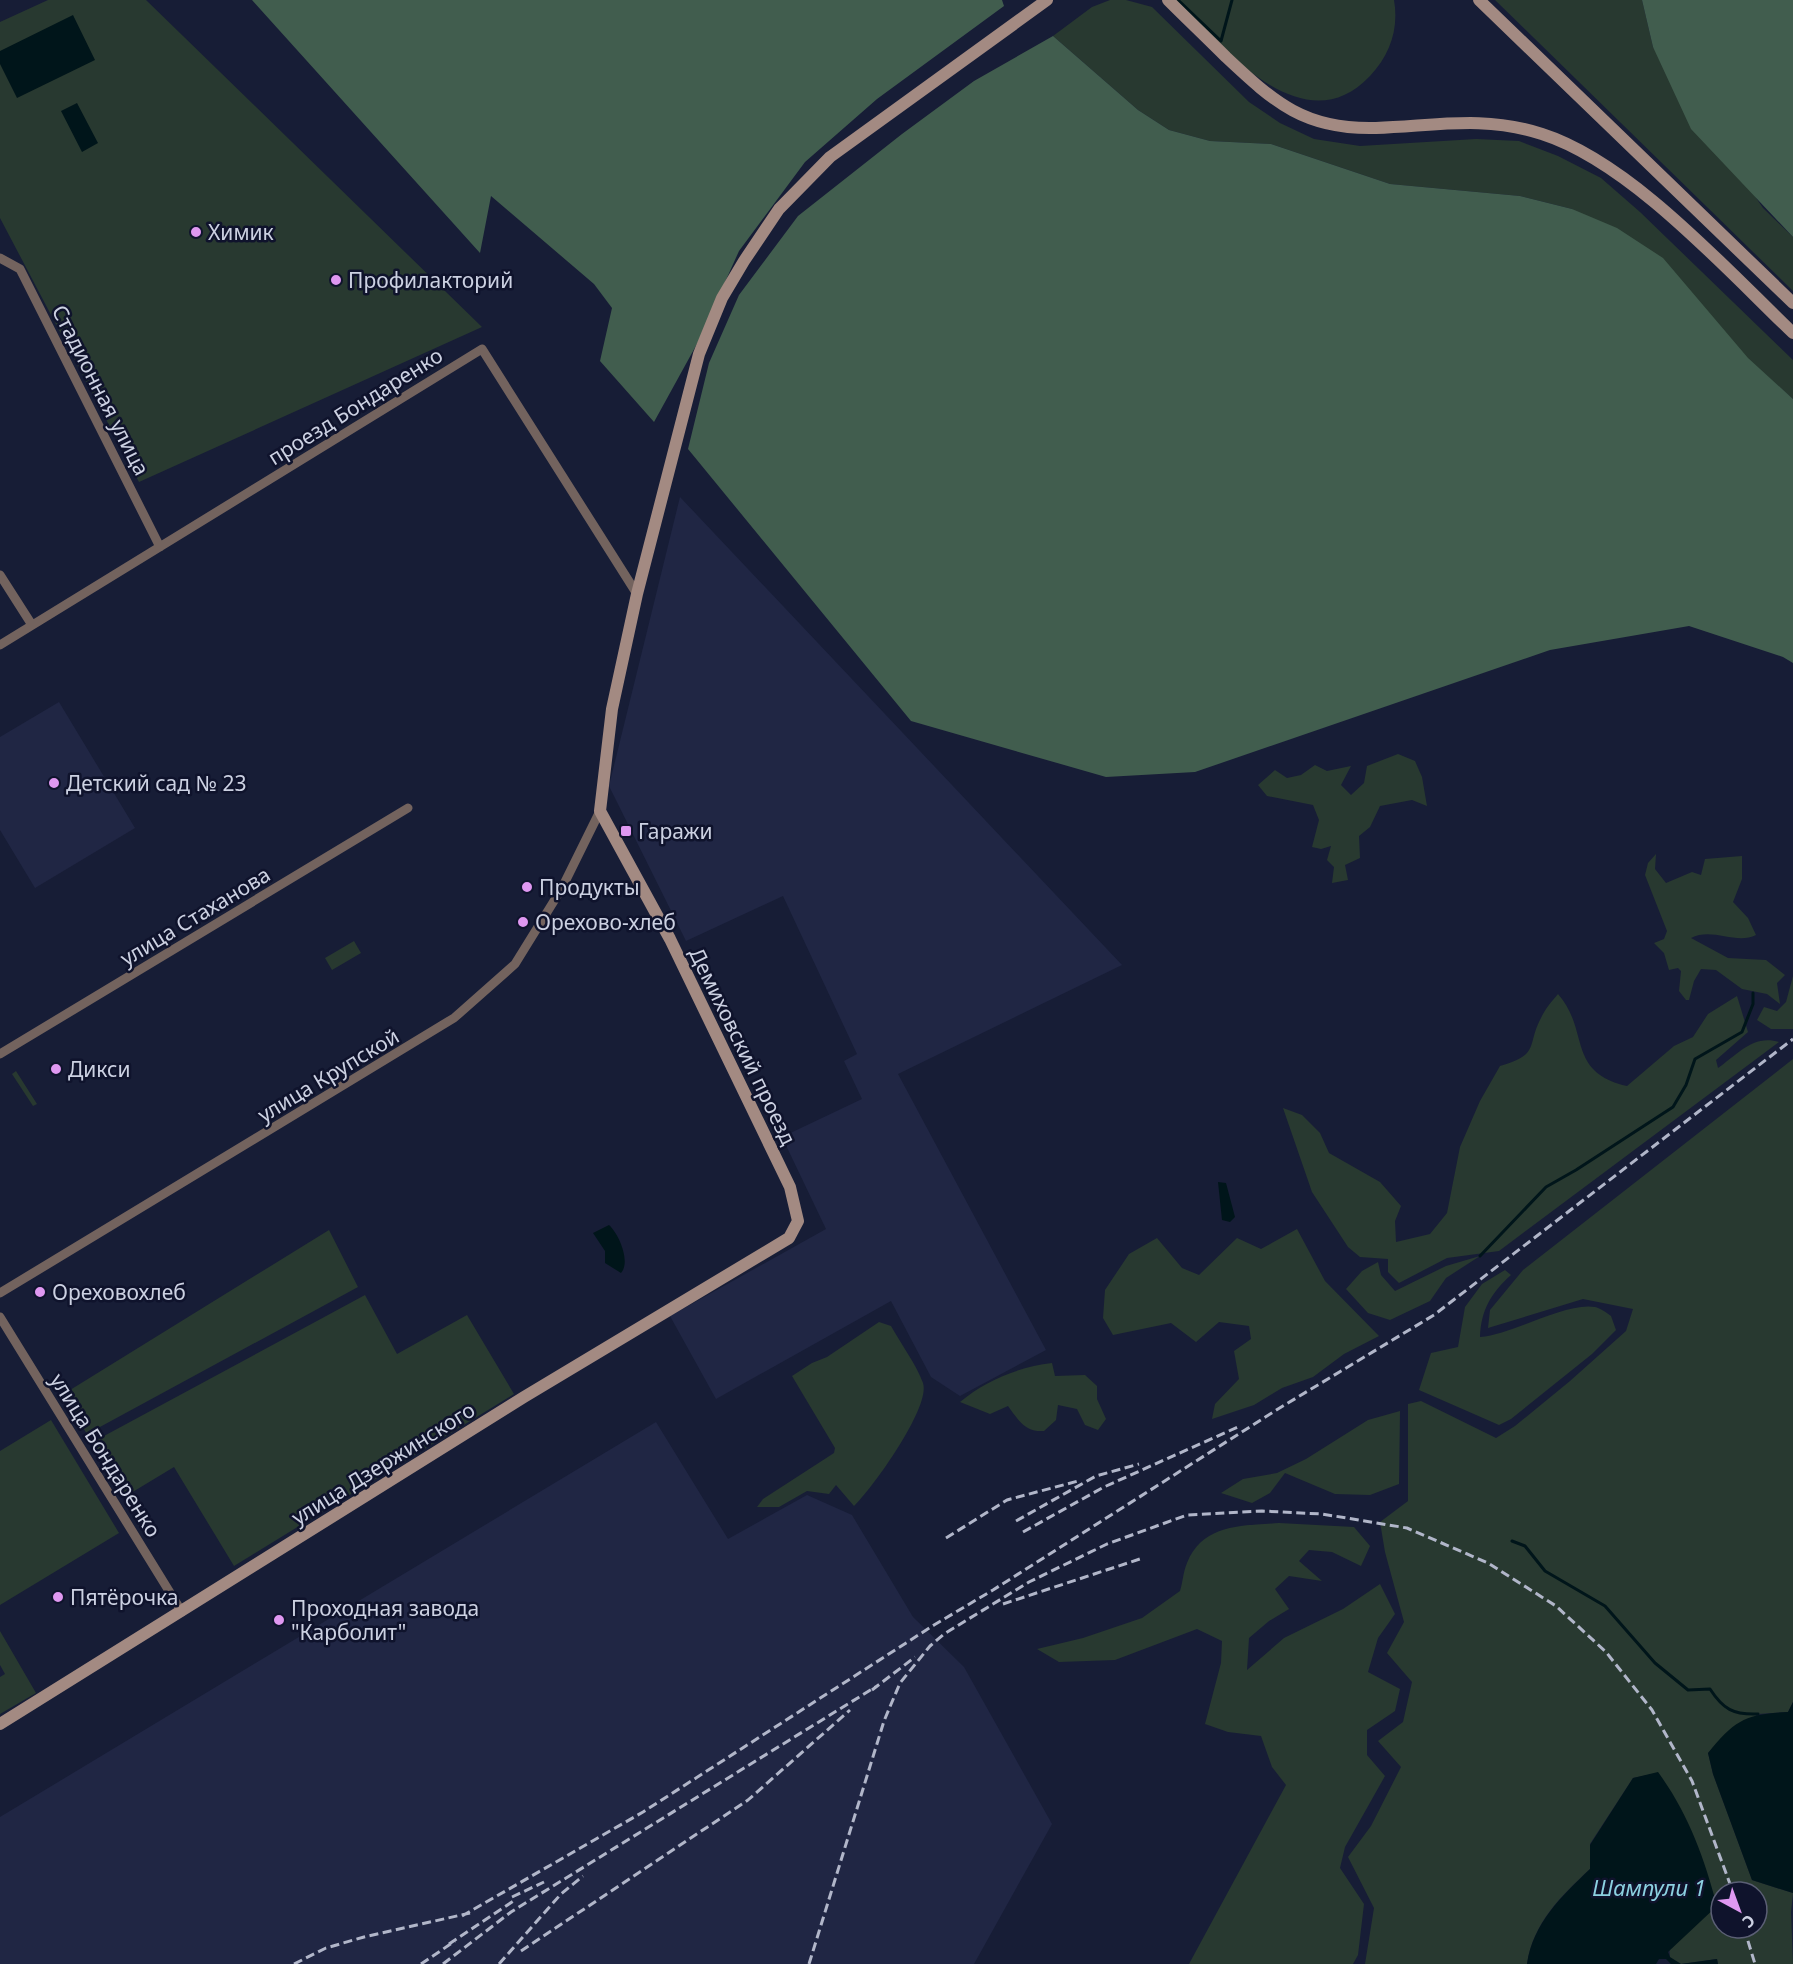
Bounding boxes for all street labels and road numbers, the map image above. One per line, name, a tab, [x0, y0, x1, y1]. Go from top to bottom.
street label: Стадионная улица	[46, 300, 156, 480]
street label: проезд Бондаренко	[262, 341, 448, 471]
street label: улица Стаханова	[115, 860, 275, 972]
street label: Демиховский проезд	[683, 943, 803, 1150]
street label: улица Крупской	[252, 1022, 404, 1128]
street label: улица Бондаренко	[44, 1368, 168, 1542]
street label: улица Дзержинского	[286, 1395, 480, 1531]

